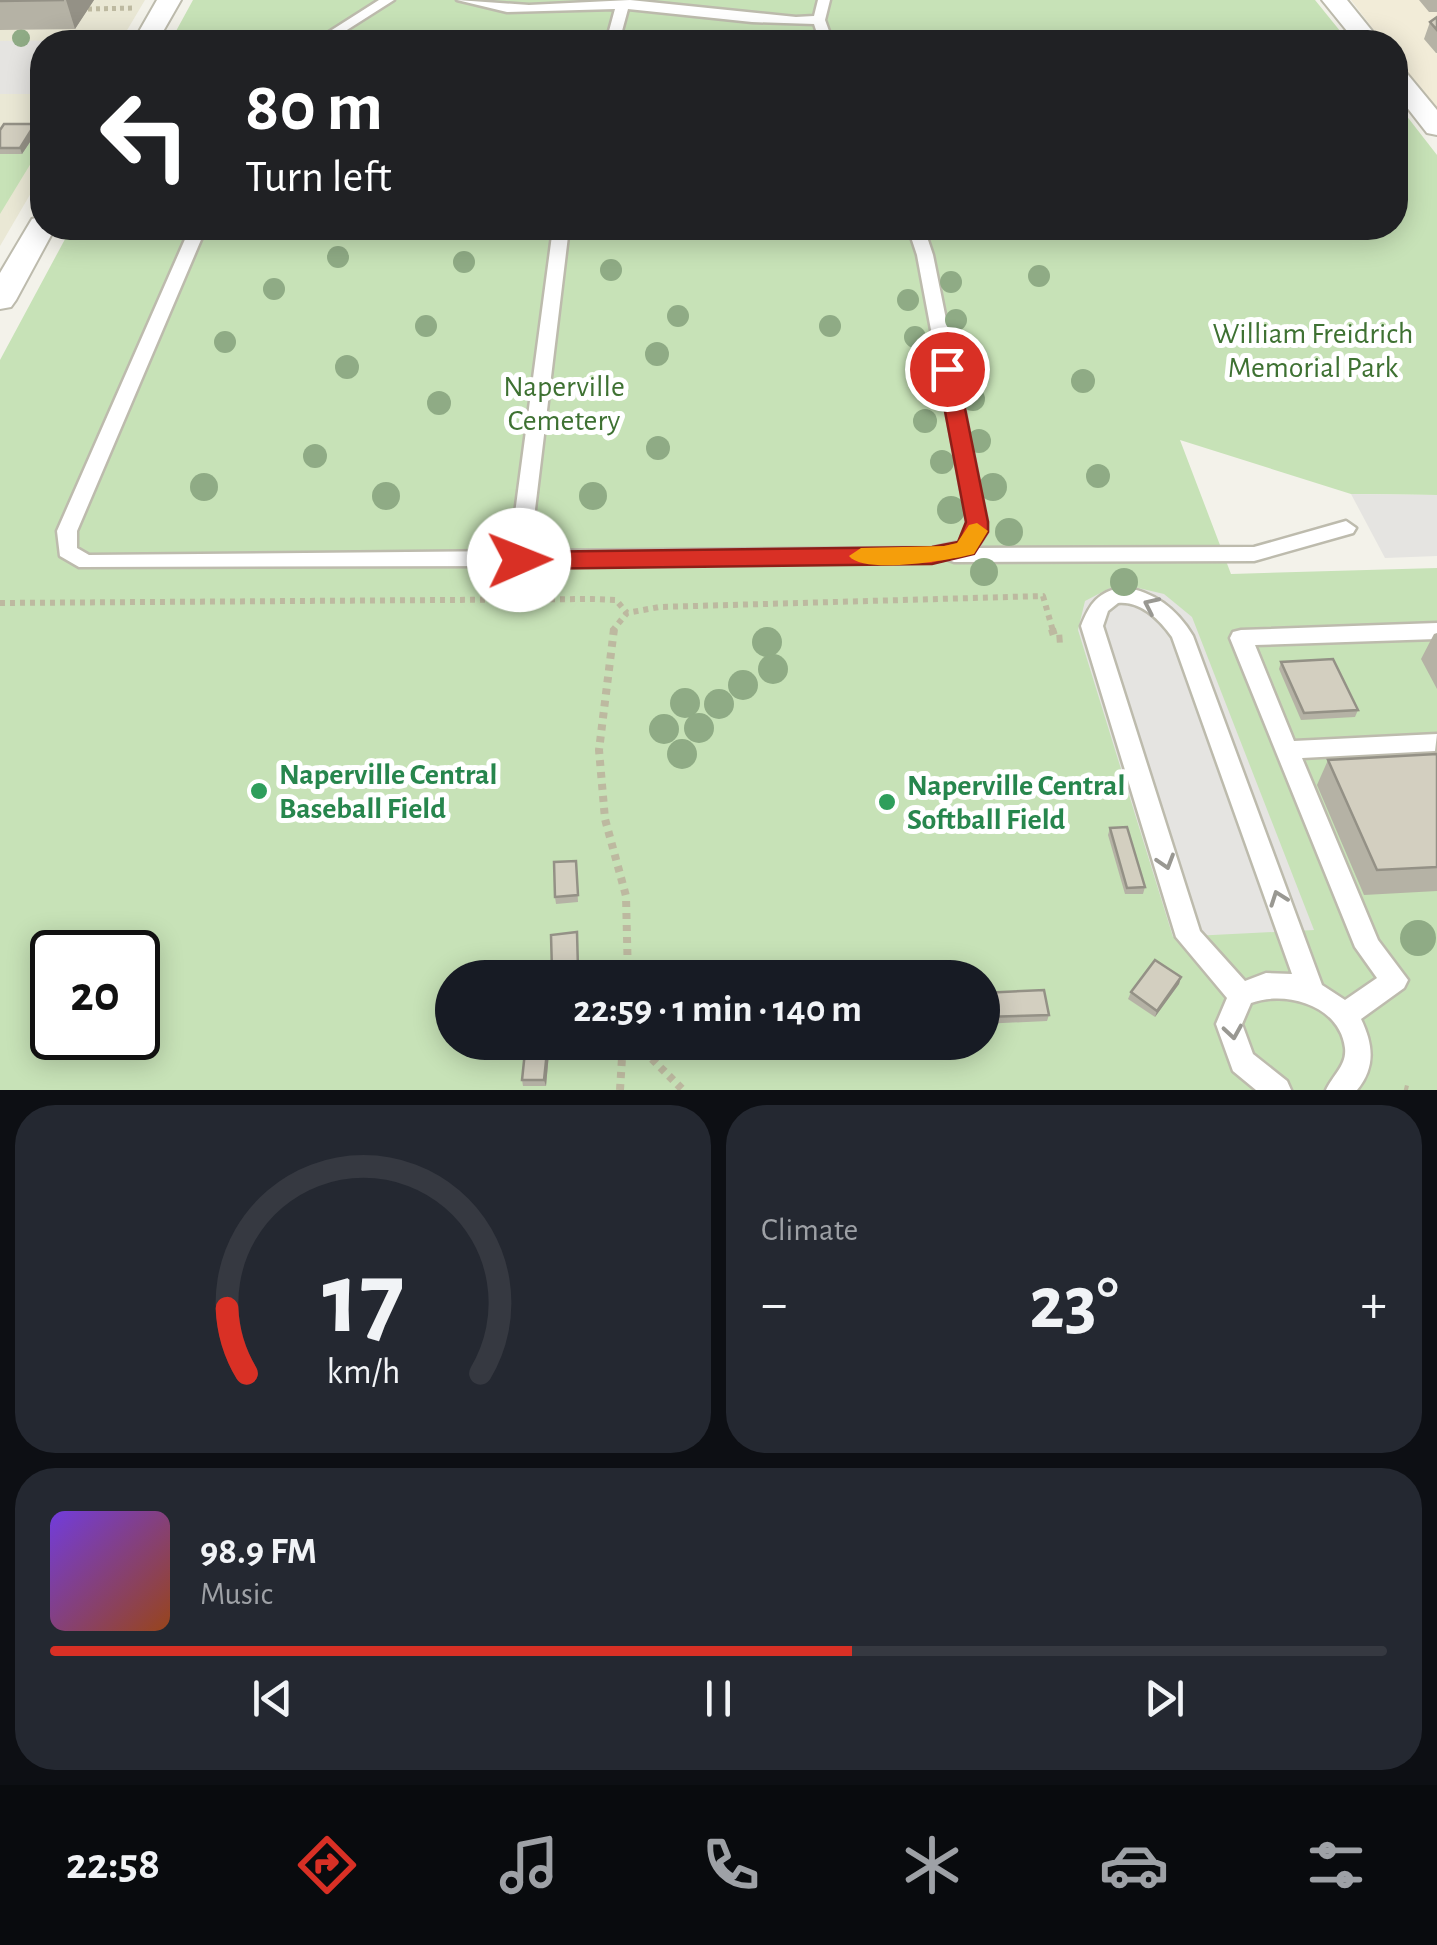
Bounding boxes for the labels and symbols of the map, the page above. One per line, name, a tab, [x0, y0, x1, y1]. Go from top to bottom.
park label: William Freidrich Memorial Park	[1213, 319, 1413, 383]
pin	[905, 327, 990, 412]
park label: Naperville Cemetery	[503, 372, 625, 436]
position arrow	[467, 508, 571, 612]
one-way arrow	[1144, 597, 1162, 617]
place label: Naperville Central Baseball Field	[279, 760, 497, 824]
place label: Naperville Central Softball Field	[907, 771, 1125, 835]
marker: Naperville Central Baseball Field	[248, 780, 270, 802]
marker: Naperville Central Softball Field	[876, 791, 898, 813]
one-way arrow	[1154, 852, 1174, 869]
one-way arrow	[1269, 891, 1289, 908]
speed limit sign: 20	[30, 930, 160, 1060]
one-way arrow	[1222, 1024, 1243, 1041]

